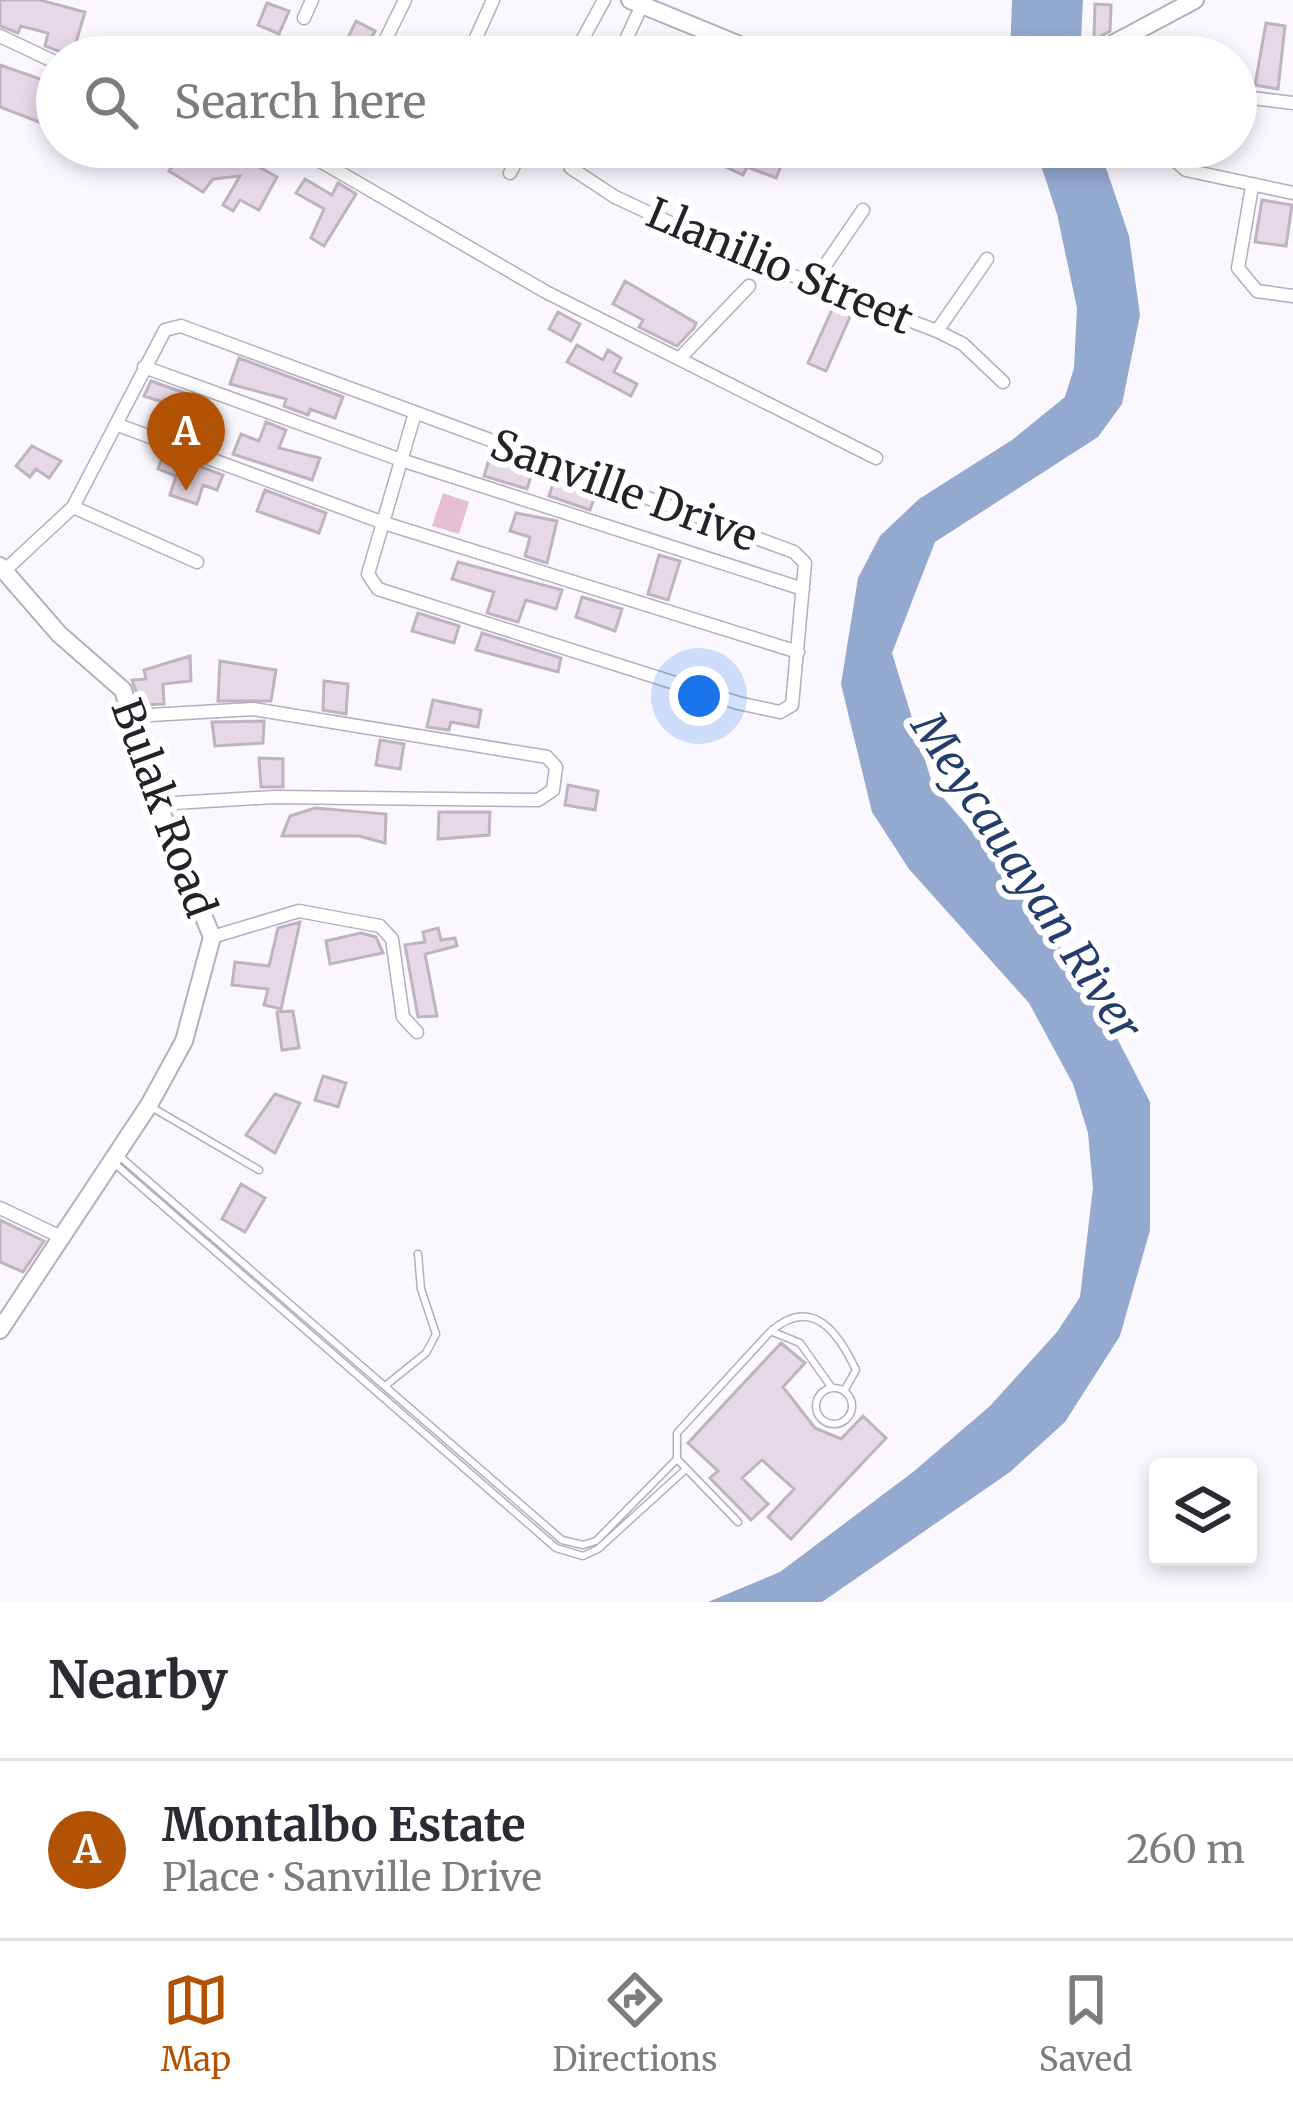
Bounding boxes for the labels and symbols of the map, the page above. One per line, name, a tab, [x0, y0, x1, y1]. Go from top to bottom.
street label: Llanilio Street	[639, 187, 921, 345]
pin: A	[147, 392, 225, 491]
street label: Sanville Drive	[484, 418, 764, 562]
your location	[669, 666, 729, 726]
street label: Bulak Road	[101, 692, 227, 924]
water label: Meycauayan River	[899, 700, 1154, 1051]

